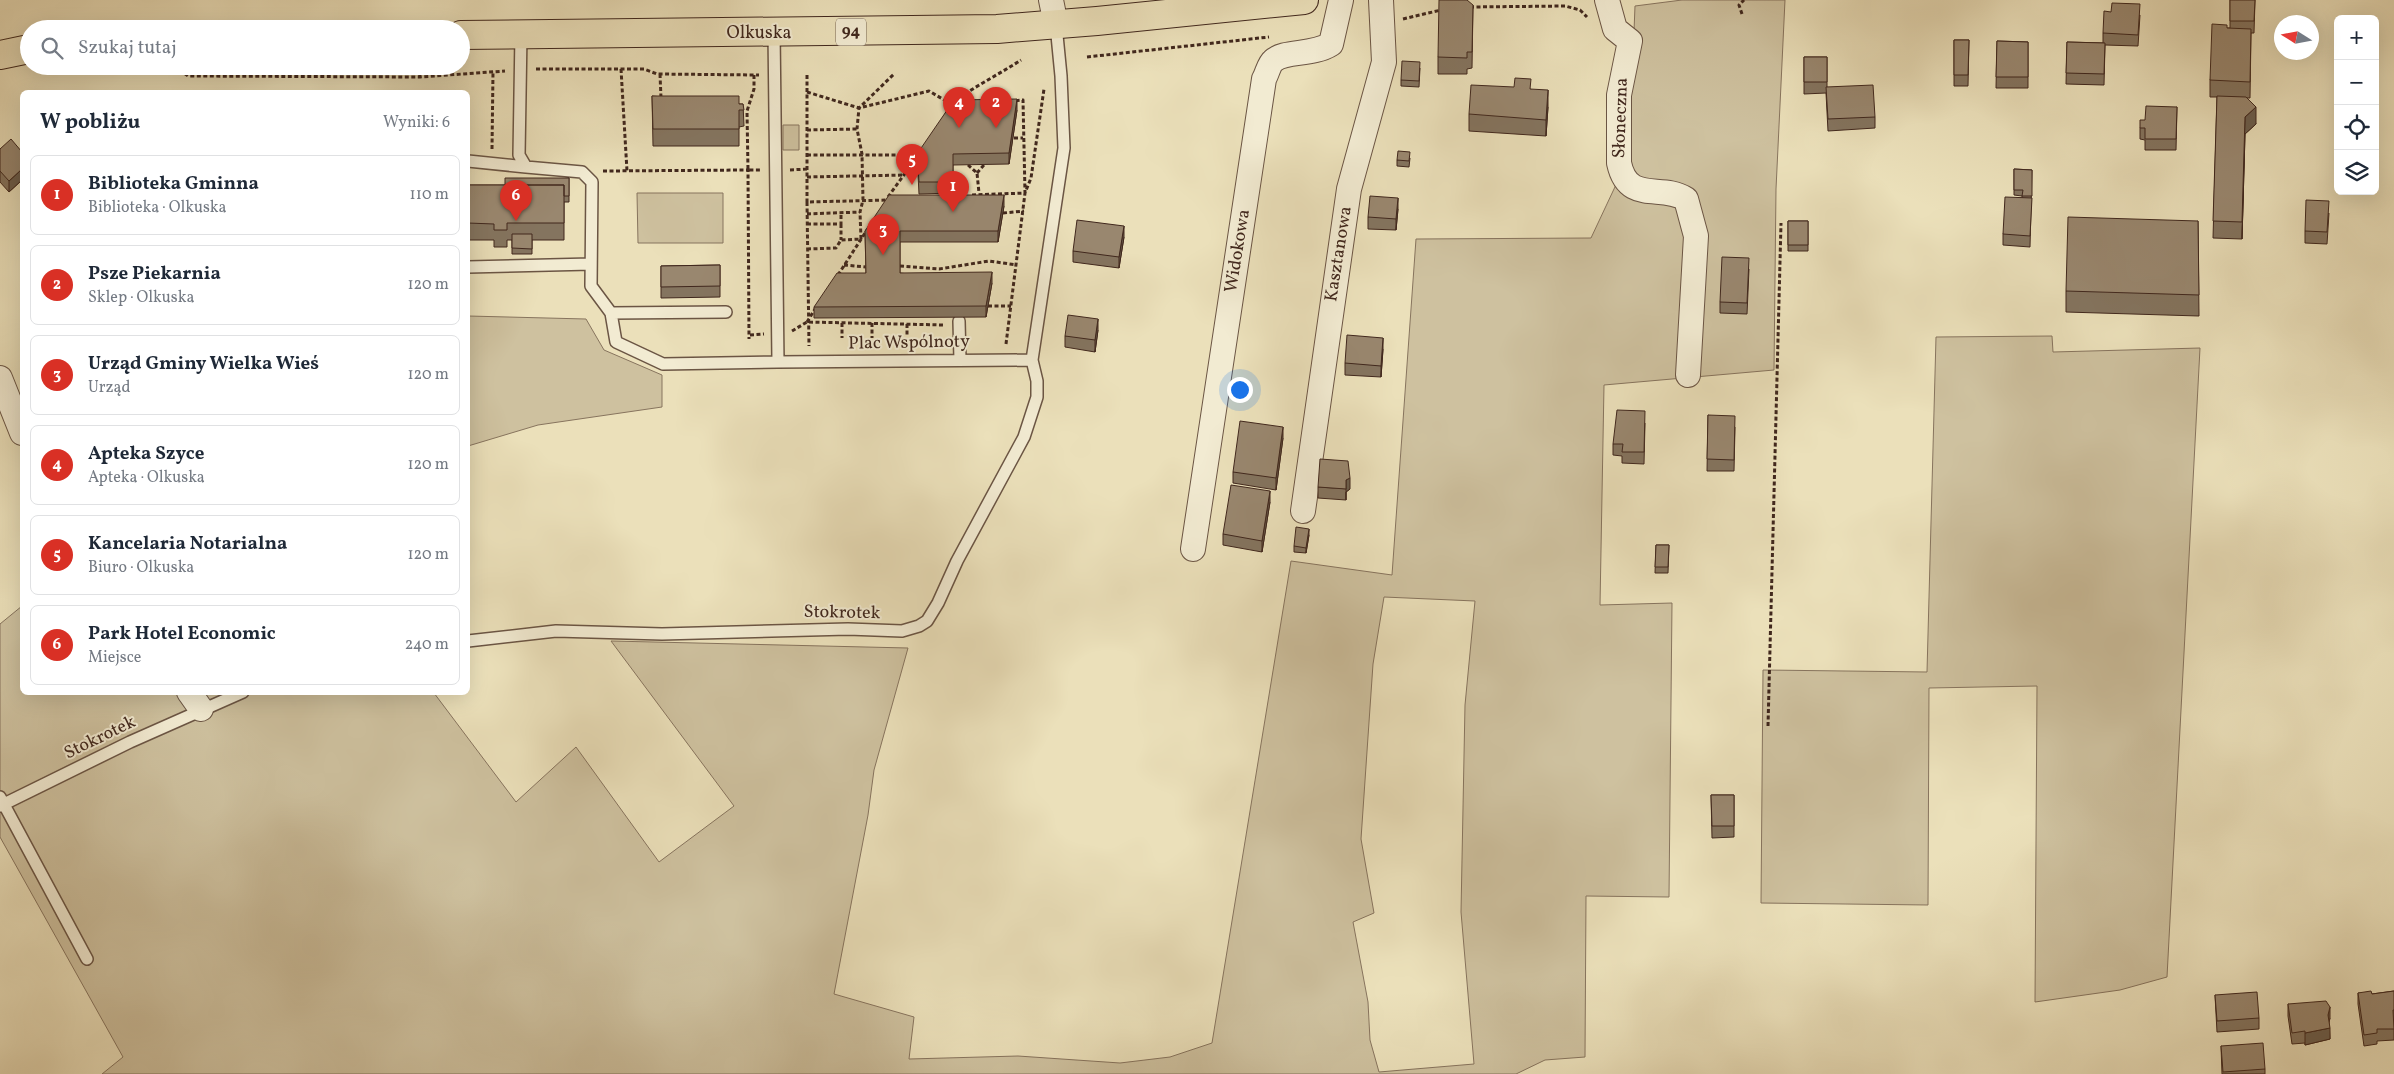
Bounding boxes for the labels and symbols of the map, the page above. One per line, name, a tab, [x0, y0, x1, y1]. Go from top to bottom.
north arrow	[2274, 15, 2319, 60]
road number: 94	[836, 18, 866, 46]
street label: Olkuska	[727, 21, 792, 46]
street label: Słoneczna	[1607, 77, 1635, 159]
pin: 4	[943, 87, 975, 128]
pin: 2	[980, 87, 1012, 128]
pin: 5	[896, 144, 928, 185]
pin: 1	[937, 171, 969, 212]
pin: 6	[500, 180, 532, 221]
street label: Kasztanowa	[1319, 205, 1359, 303]
street label: Widokowa	[1219, 207, 1257, 295]
pin: 3	[867, 214, 899, 255]
street label: Plac Wspólnoty	[848, 329, 970, 357]
your location	[1227, 377, 1253, 403]
street label: Stokrotek	[803, 600, 881, 626]
street label: Stokrotek	[60, 710, 140, 766]

